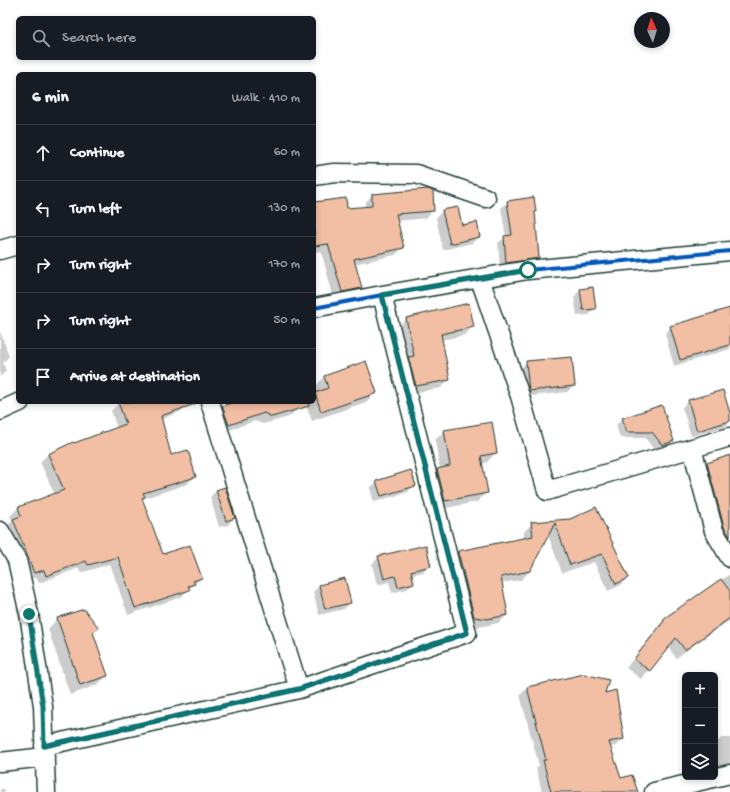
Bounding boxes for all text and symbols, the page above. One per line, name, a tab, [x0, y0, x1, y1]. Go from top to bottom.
north arrow	[634, 12, 670, 48]
search box	[16, 16, 316, 60]
icon: search	[30, 27, 52, 49]
text: Search here	[62, 29, 136, 47]
text: 6 min	[32, 88, 68, 108]
text: Walk · 410 m	[232, 91, 300, 106]
icon: ahead	[32, 142, 54, 164]
text: Continue	[70, 144, 124, 162]
text: 60 m	[274, 145, 300, 160]
icon: left	[32, 198, 54, 220]
text: Turn left	[70, 200, 121, 218]
text: 130 m	[268, 201, 300, 216]
icon: right	[32, 254, 54, 276]
text: Turn right	[70, 256, 130, 274]
text: 170 m	[268, 257, 300, 272]
route start	[519, 261, 537, 279]
icon: right	[32, 310, 54, 332]
text: Turn right	[70, 312, 130, 330]
text: 50 m	[273, 313, 300, 328]
icon: arrive	[32, 366, 54, 388]
text: Arrive at destination	[70, 368, 200, 386]
route end	[20, 605, 38, 623]
map controls	[682, 672, 718, 780]
button: +	[682, 672, 718, 708]
button: −	[682, 708, 718, 744]
button: layers	[682, 744, 718, 780]

